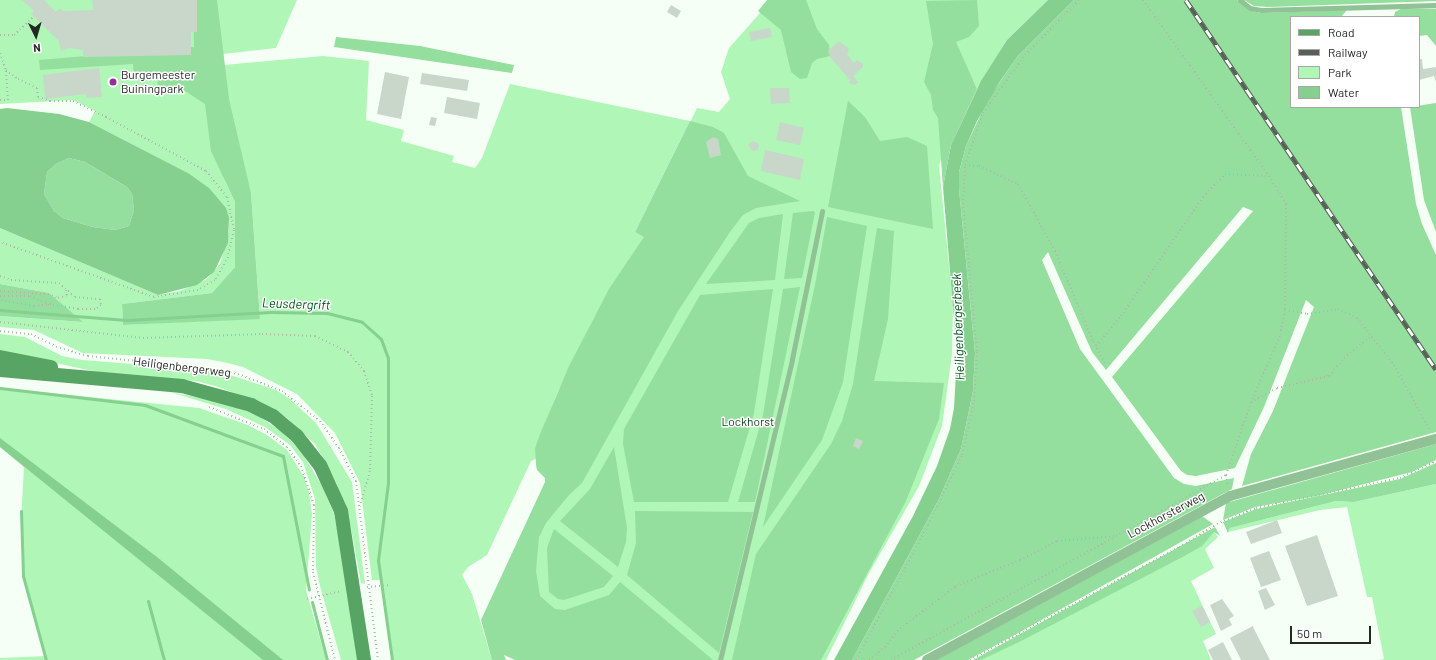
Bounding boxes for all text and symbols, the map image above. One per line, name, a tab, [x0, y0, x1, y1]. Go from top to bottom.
north arrow	[16, 16, 56, 56]
legend	[1290, 16, 1420, 108]
text: Road	[1328, 25, 1355, 39]
text: N	[33, 42, 41, 55]
text: Railway	[1328, 45, 1367, 59]
text: Park	[1328, 65, 1352, 79]
place label: Burgemeester Buiningpark	[121, 68, 195, 96]
marker: Burgemeester Buiningpark	[108, 77, 118, 87]
text: Water	[1328, 85, 1359, 99]
water label: Heiligenbergerbeek	[948, 273, 968, 381]
water label: Leusdergrift	[262, 295, 330, 313]
street label: Heiligenbergerweg	[132, 354, 232, 380]
park label: Lockhorst	[722, 415, 774, 429]
street label: Lockhorsterweg	[1125, 489, 1207, 541]
scale bar	[1292, 618, 1373, 644]
text: 50 m	[1297, 626, 1322, 640]

